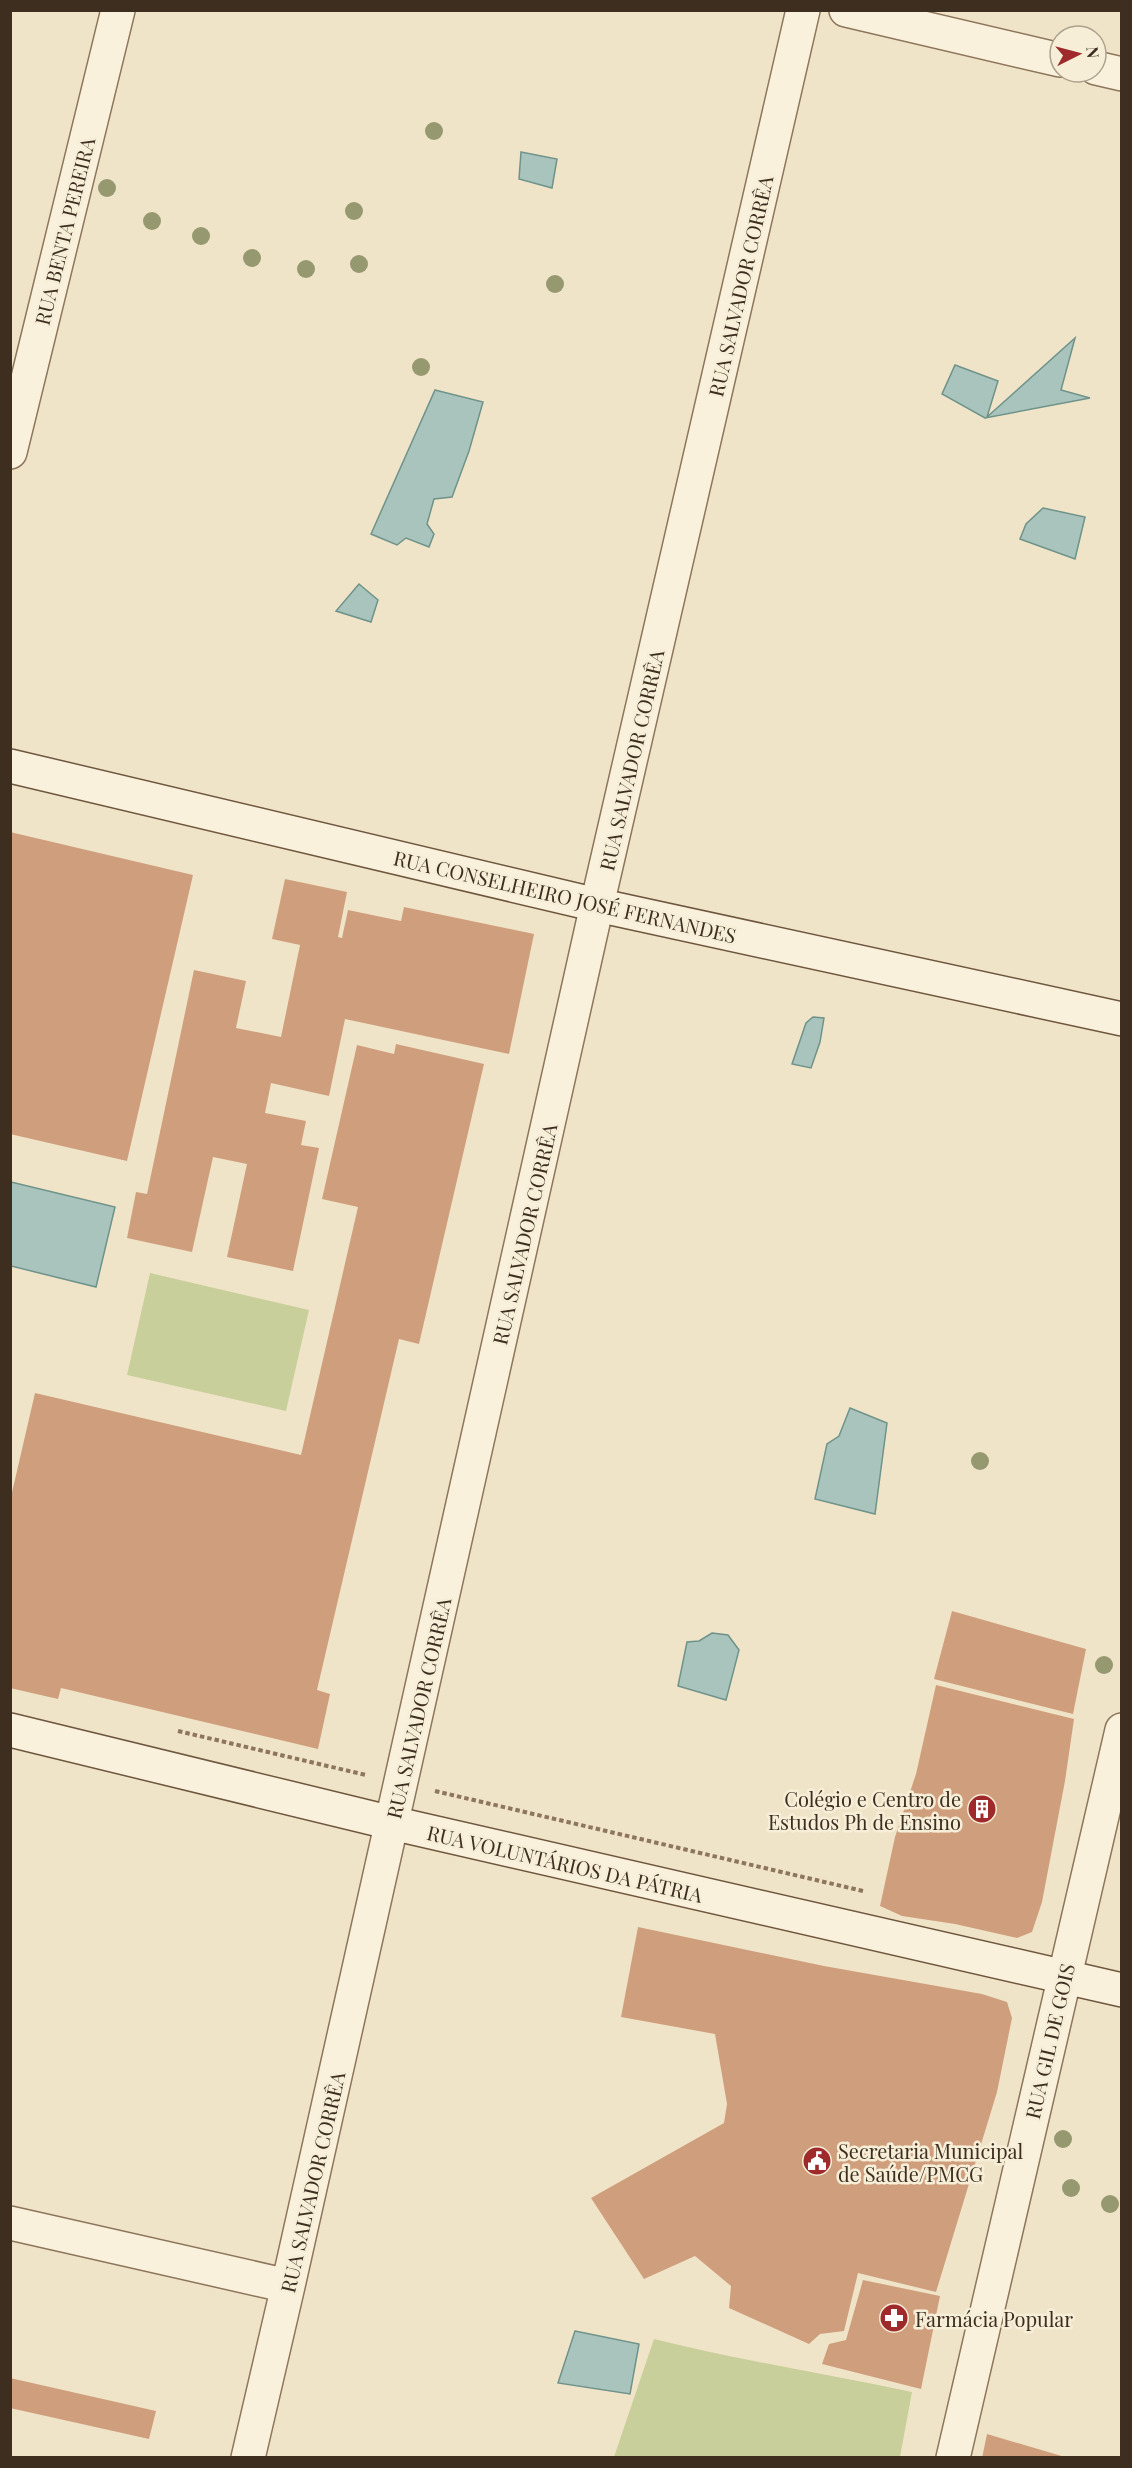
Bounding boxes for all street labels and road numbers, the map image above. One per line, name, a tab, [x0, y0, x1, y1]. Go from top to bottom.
street label: RUA BENTA PEREIRA	[28, 134, 100, 328]
street label: RUA SALVADOR CORRÊA	[701, 172, 779, 399]
street label: RUA SALVADOR CORRÊA	[592, 646, 670, 873]
street label: RUA CONSELHEIRO JOSÉ FERNANDES	[391, 843, 739, 949]
street label: RUA SALVADOR CORRÊA	[485, 1120, 563, 1347]
street label: RUA SALVADOR CORRÊA	[379, 1594, 457, 1821]
street label: RUA VOLUNTÁRIOS DA PÁTRIA	[425, 1818, 706, 1908]
street label: RUA GIL DE GOIS	[1018, 1961, 1080, 2121]
street label: RUA SALVADOR CORRÊA	[273, 2068, 351, 2295]

